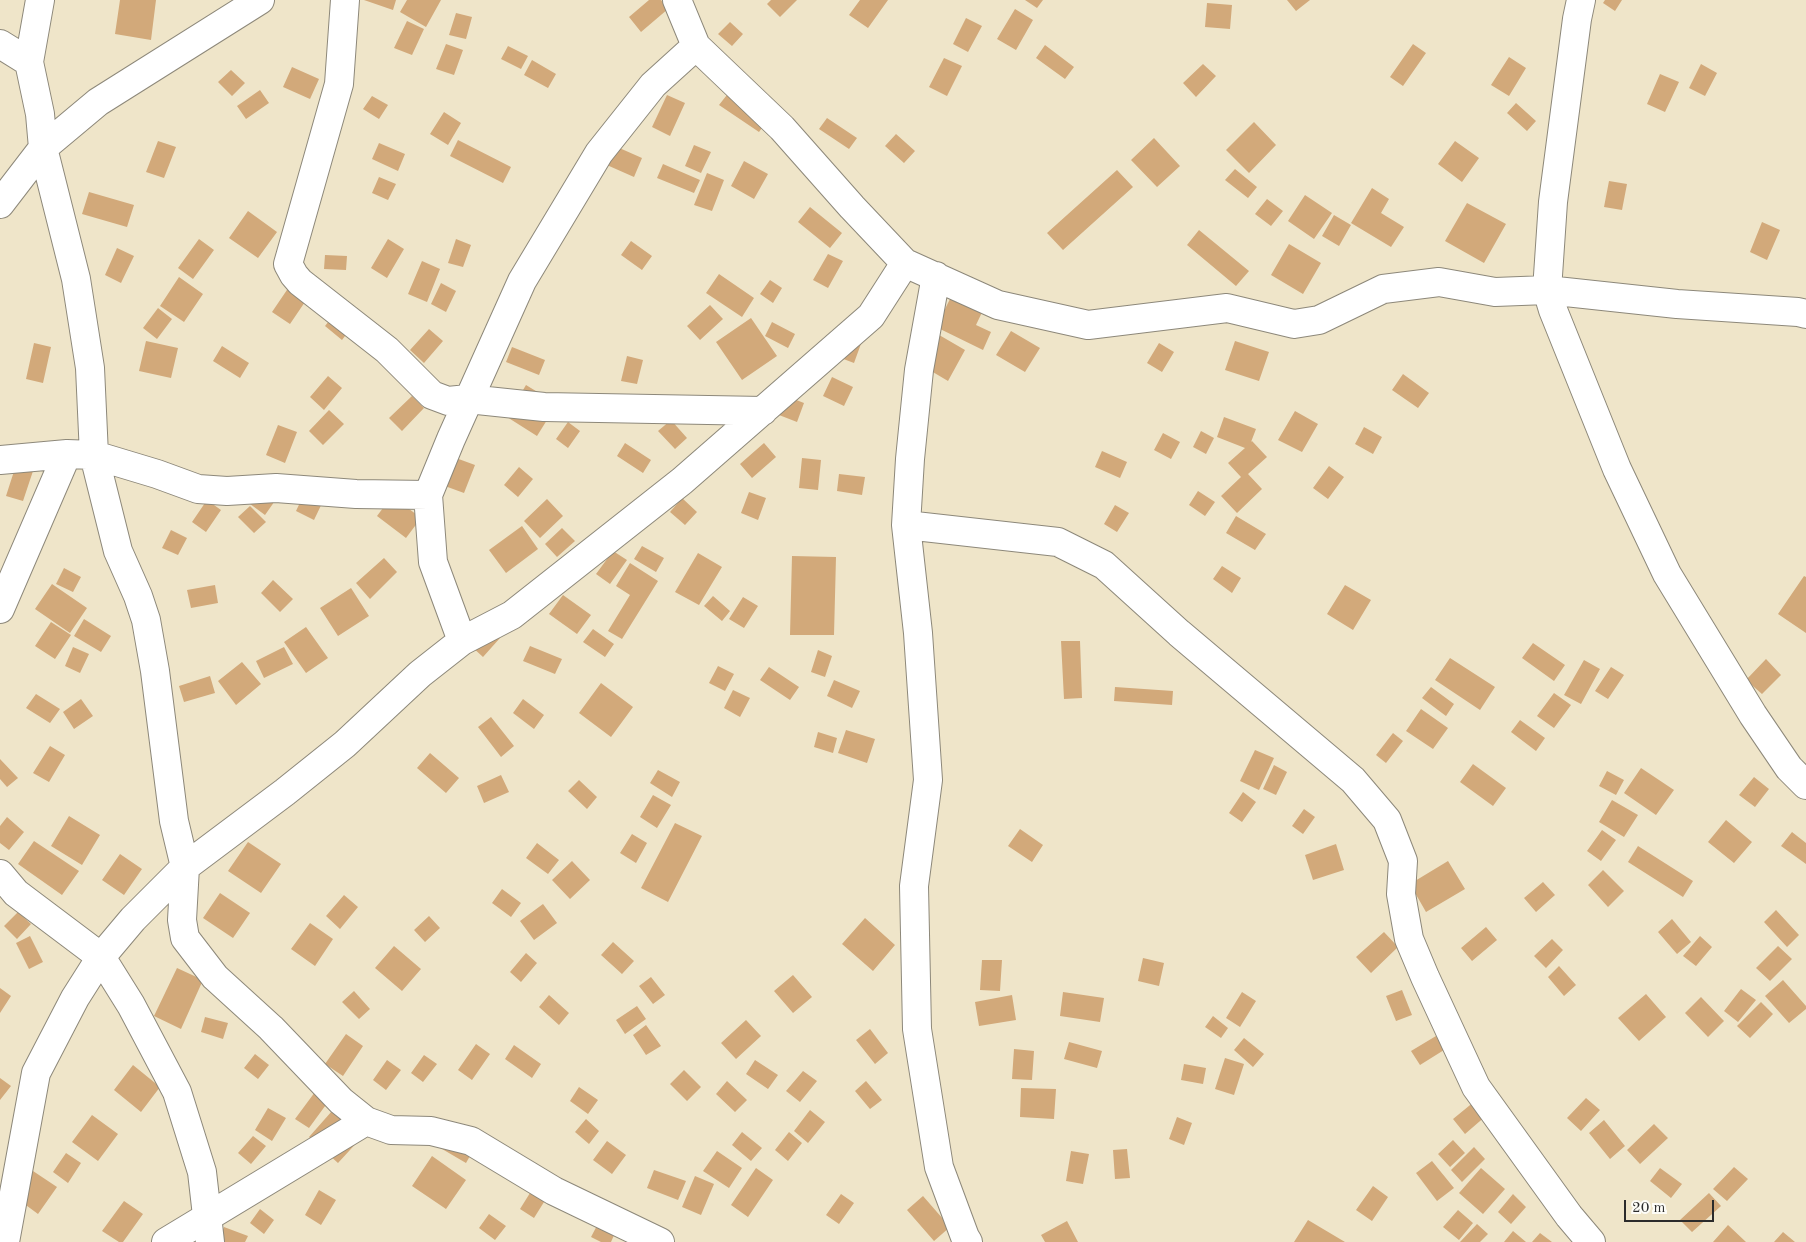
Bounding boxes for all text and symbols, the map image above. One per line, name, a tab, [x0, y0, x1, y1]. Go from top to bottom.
scale bar	[1626, 1190, 1716, 1222]
text: 20 m	[1632, 1201, 1666, 1216]

